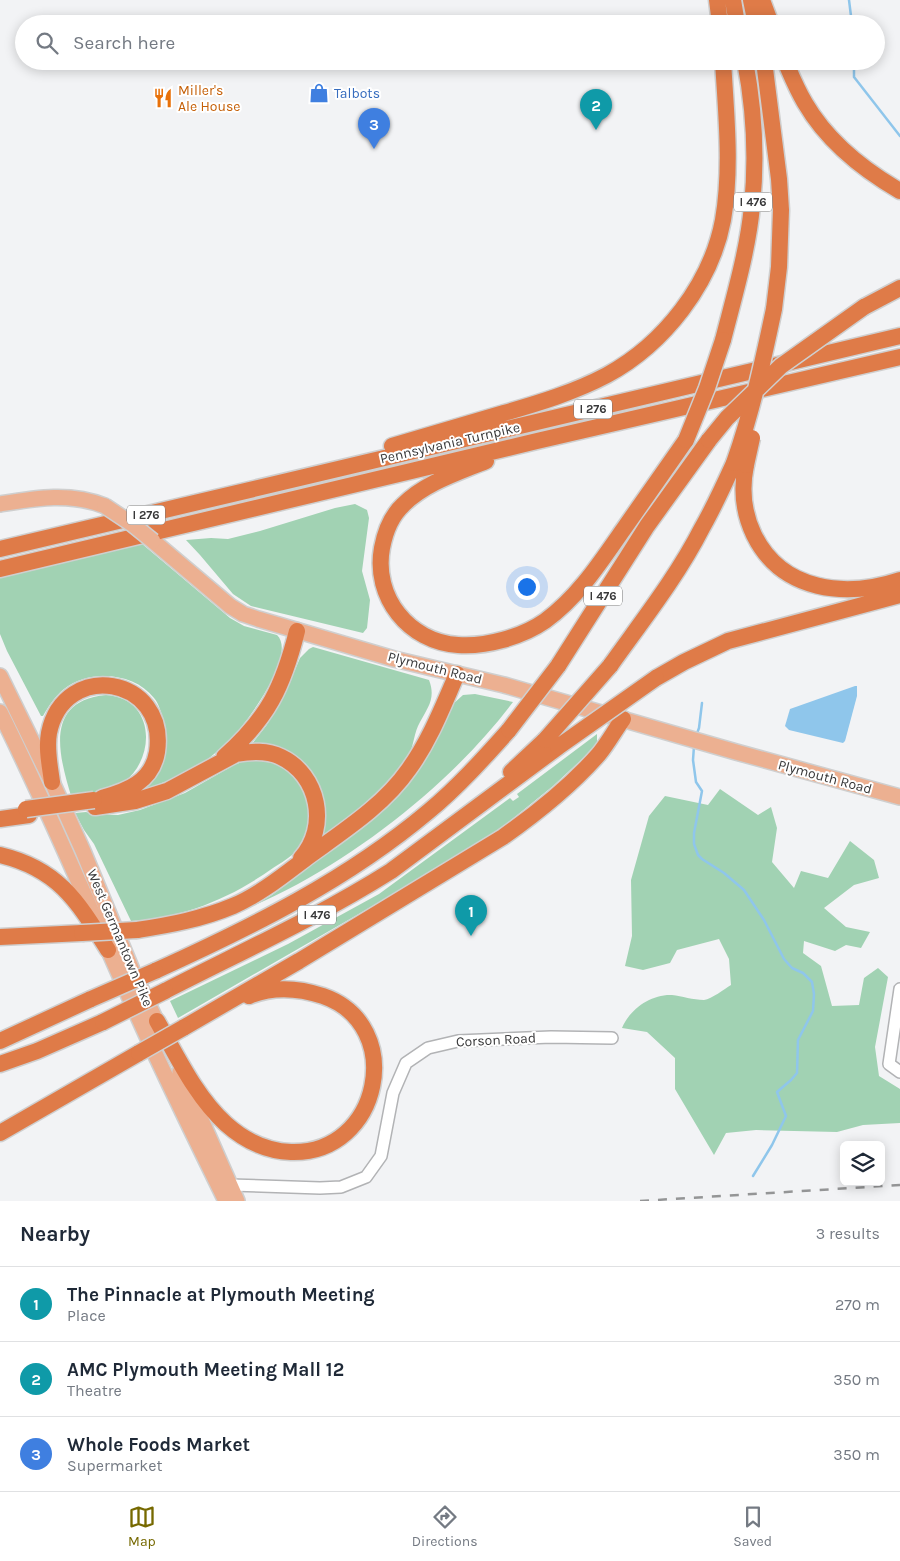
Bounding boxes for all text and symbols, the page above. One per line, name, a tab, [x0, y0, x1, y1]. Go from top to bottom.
search box	[15, 15, 885, 70]
icon: search	[33, 29, 61, 57]
text: Search here	[73, 32, 175, 54]
place label: Miller's Ale House	[178, 82, 241, 115]
shop icon: Talbots	[308, 82, 330, 104]
place label: Talbots	[334, 85, 380, 102]
restaurant icon: Miller's Ale House	[152, 87, 174, 109]
pin: 2	[580, 89, 612, 130]
pin: 3	[358, 108, 390, 149]
road number: I 476	[734, 192, 772, 212]
road number: I 276	[574, 399, 612, 418]
street label: Pennsylvania Turnpike	[378, 419, 522, 467]
road number: I 276	[127, 506, 165, 524]
your location	[514, 574, 540, 600]
road number: I 476	[584, 586, 622, 606]
street label: Plymouth Road	[386, 648, 484, 688]
street label: Plymouth Road	[776, 756, 874, 798]
street label: West Germantown Pike	[83, 867, 157, 1009]
pin: 1	[455, 895, 487, 936]
road number: I 476	[298, 906, 336, 924]
street label: Corson Road	[455, 1029, 537, 1051]
map controls	[840, 1141, 885, 1186]
button: layers	[840, 1141, 885, 1186]
text: Nearby	[20, 1222, 90, 1246]
text: 3 results	[816, 1224, 880, 1243]
text: The Pinnacle at Plymouth Meeting	[67, 1284, 375, 1306]
text: 1	[33, 1295, 39, 1314]
text: 270 m	[835, 1295, 880, 1314]
text: Place	[67, 1306, 106, 1325]
text: AMC Plymouth Meeting Mall 12	[67, 1359, 344, 1381]
text: 2	[31, 1370, 41, 1389]
text: 350 m	[833, 1370, 880, 1389]
text: Theatre	[67, 1381, 122, 1400]
text: Whole Foods Market	[67, 1434, 250, 1456]
text: 3	[31, 1445, 41, 1464]
text: 350 m	[833, 1445, 880, 1464]
text: Supermarket	[67, 1456, 163, 1475]
tab: Map	[128, 1503, 156, 1550]
tab: Directions	[412, 1503, 478, 1550]
tab: Saved	[733, 1503, 772, 1550]

